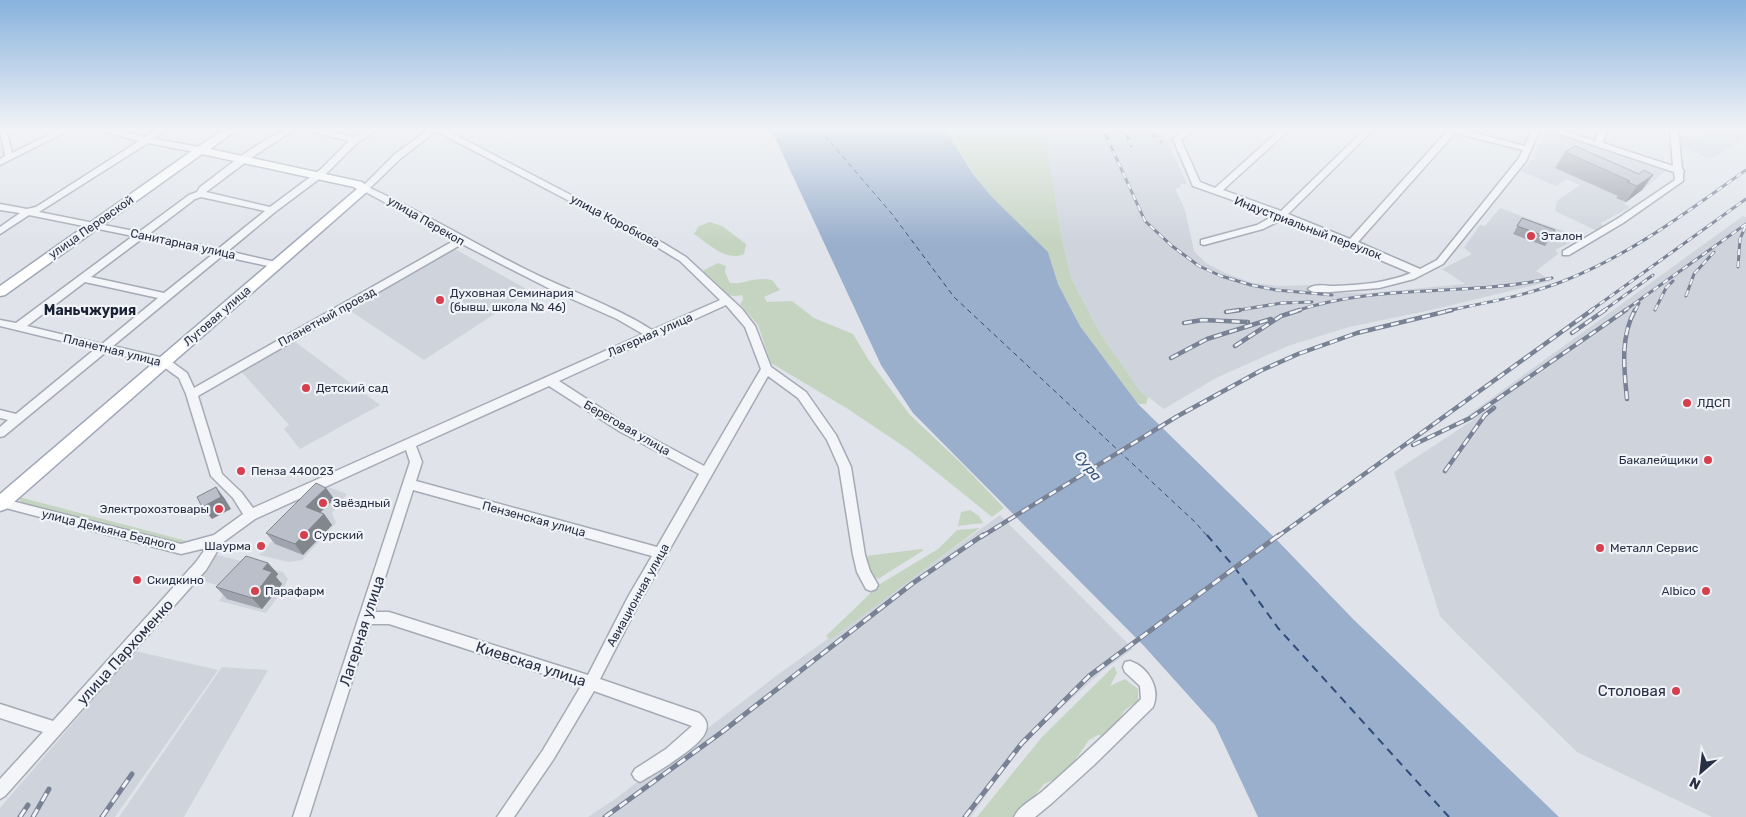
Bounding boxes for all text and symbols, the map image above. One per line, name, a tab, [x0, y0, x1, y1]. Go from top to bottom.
street label: улица Перовской	[46, 192, 136, 262]
street label: улица Коробкова	[568, 192, 662, 250]
street label: улица Перекоп	[385, 193, 467, 249]
street label: Индустриальный переулок	[1232, 193, 1384, 263]
street label: Санитарная улица	[129, 226, 237, 262]
place label: Эталон	[1541, 229, 1583, 243]
marker: Эталон	[1525, 230, 1537, 242]
street label: Луговая улица	[181, 283, 253, 349]
street label: Планетный проезд	[276, 284, 378, 350]
place label: Духовная Семинария (бывш. школа № 46)	[450, 286, 574, 314]
marker: Духовная Семинария (бывш. школа № 46)	[434, 294, 446, 306]
district label: Маньчжурия	[44, 302, 136, 319]
street label: Лагерная улица	[605, 310, 695, 360]
street label: Планетная улица	[62, 331, 162, 369]
place label: Детский сад	[316, 381, 388, 395]
marker: Детский сад	[300, 382, 312, 394]
place label: ЛДСП	[1697, 396, 1731, 410]
marker: ЛДСП	[1681, 397, 1693, 409]
street label: Береговая улица	[581, 398, 673, 458]
water label: Сура	[1071, 448, 1105, 484]
place label: Бакалейщики	[1619, 453, 1698, 467]
marker: Бакалейщики	[1702, 454, 1714, 466]
place label: Пенза 440023	[251, 464, 334, 478]
marker: Пенза 440023	[235, 465, 247, 477]
place label: Звёздный	[333, 496, 390, 510]
marker: Звёздный	[317, 497, 329, 509]
street label: Пензенская улица	[481, 498, 587, 540]
place label: Электрохозтовары	[100, 502, 209, 516]
marker: Электрохозтовары	[213, 503, 225, 515]
street label: улица Демьяна Бедного	[40, 507, 178, 554]
place label: Сурский	[314, 528, 363, 542]
marker: Сурский	[298, 529, 310, 541]
place label: Шаурма	[204, 539, 251, 553]
marker: Шаурма	[255, 540, 267, 552]
street label: Авиационная улица	[604, 541, 672, 649]
place label: Металл Сервис	[1610, 541, 1699, 555]
marker: Металл Сервис	[1594, 542, 1606, 554]
place label: Скидкино	[147, 573, 204, 587]
marker: Скидкино	[131, 574, 143, 586]
street label: Лагерная улица	[336, 574, 388, 688]
place label: Парафарм	[265, 584, 325, 598]
place label: Albico	[1661, 584, 1696, 598]
marker: Парафарм	[249, 585, 261, 597]
marker: Albico	[1700, 585, 1712, 597]
street label: улица Пархоменко	[73, 596, 177, 708]
street label: Киевская улица	[473, 638, 589, 690]
place label: Столовая	[1598, 682, 1666, 700]
marker: Столовая	[1670, 685, 1682, 697]
north arrow	[1676, 747, 1726, 797]
text: N	[1687, 773, 1704, 793]

